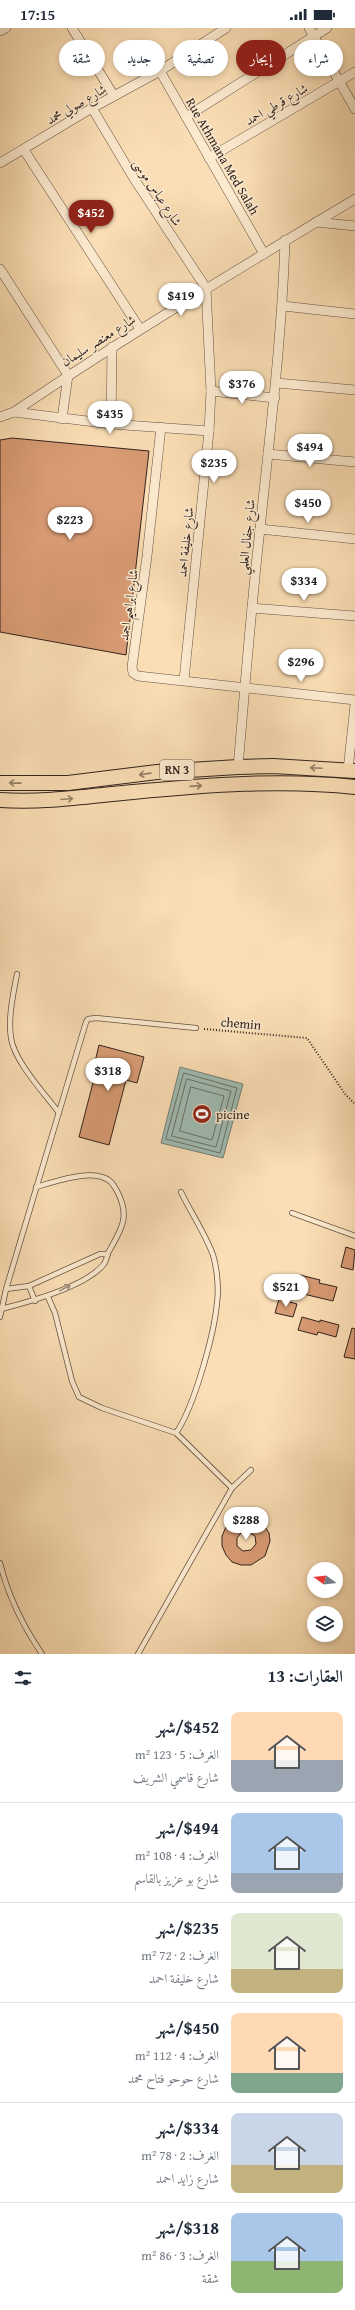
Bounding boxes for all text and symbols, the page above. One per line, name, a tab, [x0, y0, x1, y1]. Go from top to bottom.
text: 17:15	[20, 4, 55, 25]
chip: شقة	[59, 40, 105, 76]
chip: جديد	[113, 40, 165, 76]
chip: تصفية	[173, 40, 228, 76]
chip: إيجار	[236, 40, 286, 76]
chip: شراء	[294, 40, 343, 76]
street label: شارع قرطي احمد	[241, 79, 313, 133]
street label: شارع صولي محمد	[43, 80, 111, 131]
street label: Rue Athmana Med Salah	[181, 94, 264, 219]
street label: شارع عباس موسى	[127, 155, 187, 231]
pin: $452	[67, 200, 115, 234]
text: $452	[78, 203, 104, 222]
pin: $419	[157, 283, 205, 317]
text: $419	[168, 286, 194, 305]
street label: شارع معنصر سليمان	[57, 310, 140, 373]
pin: $376	[218, 371, 266, 405]
text: $376	[229, 374, 255, 393]
pin: $435	[86, 401, 134, 435]
text: $435	[97, 404, 123, 423]
pin: $494	[286, 434, 334, 468]
text: $494	[297, 437, 323, 456]
pin: $235	[190, 450, 238, 484]
text: $235	[201, 453, 227, 472]
pin: $450	[284, 490, 332, 524]
text: $450	[295, 493, 321, 512]
street label: شارع جفال العلمي	[233, 498, 263, 576]
street label: شارع خليفة احمد	[172, 506, 201, 578]
pin: $223	[46, 507, 94, 541]
text: $223	[57, 510, 83, 529]
street label: شارع ابراهيم احمد	[114, 568, 147, 642]
pin: $334	[280, 568, 328, 602]
text: $334	[291, 571, 317, 590]
pin: $296	[277, 649, 325, 683]
text: $296	[288, 652, 314, 671]
road number: RN 3	[160, 760, 194, 780]
one-way arrow	[310, 765, 323, 772]
one-way arrow	[138, 770, 151, 778]
one-way arrow	[9, 779, 22, 787]
one-way arrow	[189, 783, 202, 790]
one-way arrow	[60, 796, 73, 803]
street label: chemin	[220, 1012, 263, 1035]
pin: $318	[84, 1058, 132, 1092]
text: $318	[95, 1061, 121, 1080]
sports icon: picine	[191, 1103, 213, 1125]
place label: picine	[216, 1105, 249, 1124]
pin: $521	[262, 1274, 310, 1308]
text: $521	[273, 1277, 299, 1296]
one-way arrow	[58, 1284, 70, 1292]
pin: $288	[222, 1507, 270, 1541]
text: $288	[233, 1510, 259, 1529]
north arrow	[307, 1562, 343, 1598]
map controls	[307, 1562, 343, 1642]
button: layers	[307, 1606, 343, 1642]
text: العقارات: 13	[267, 1663, 343, 1688]
icon: filters	[12, 1667, 34, 1689]
text: $452/شهر	[156, 1714, 219, 1739]
icon: home	[263, 1728, 311, 1776]
text: الغرف: 5 · 123 m²	[135, 1745, 219, 1764]
text: شارع قاسمي الشريف	[133, 1768, 219, 1787]
text: $494/شهر	[156, 1815, 219, 1840]
icon: home	[263, 1829, 311, 1877]
text: الغرف: 4 · 108 m²	[135, 1846, 219, 1865]
text: شارع بو عزيز بالقاسم	[134, 1869, 219, 1888]
text: $235/شهر	[156, 1915, 219, 1940]
icon: home	[263, 1929, 311, 1977]
text: الغرف: 2 · 72 m²	[141, 1946, 219, 1965]
text: شارع خليفة احمد	[149, 1969, 219, 1988]
text: $450/شهر	[156, 2015, 219, 2040]
icon: home	[263, 2029, 311, 2077]
text: الغرف: 4 · 112 m²	[135, 2046, 219, 2065]
text: شارع حوحو فتاح محمد	[128, 2069, 219, 2088]
text: $334/شهر	[156, 2115, 219, 2140]
icon: home	[263, 2129, 311, 2177]
text: الغرف: 2 · 78 m²	[141, 2146, 219, 2165]
text: شارع زايد احمد	[156, 2169, 219, 2188]
text: $318/شهر	[156, 2215, 219, 2240]
icon: home	[263, 2229, 311, 2277]
text: الغرف: 3 · 86 m²	[141, 2246, 219, 2265]
text: شقة	[202, 2269, 219, 2288]

